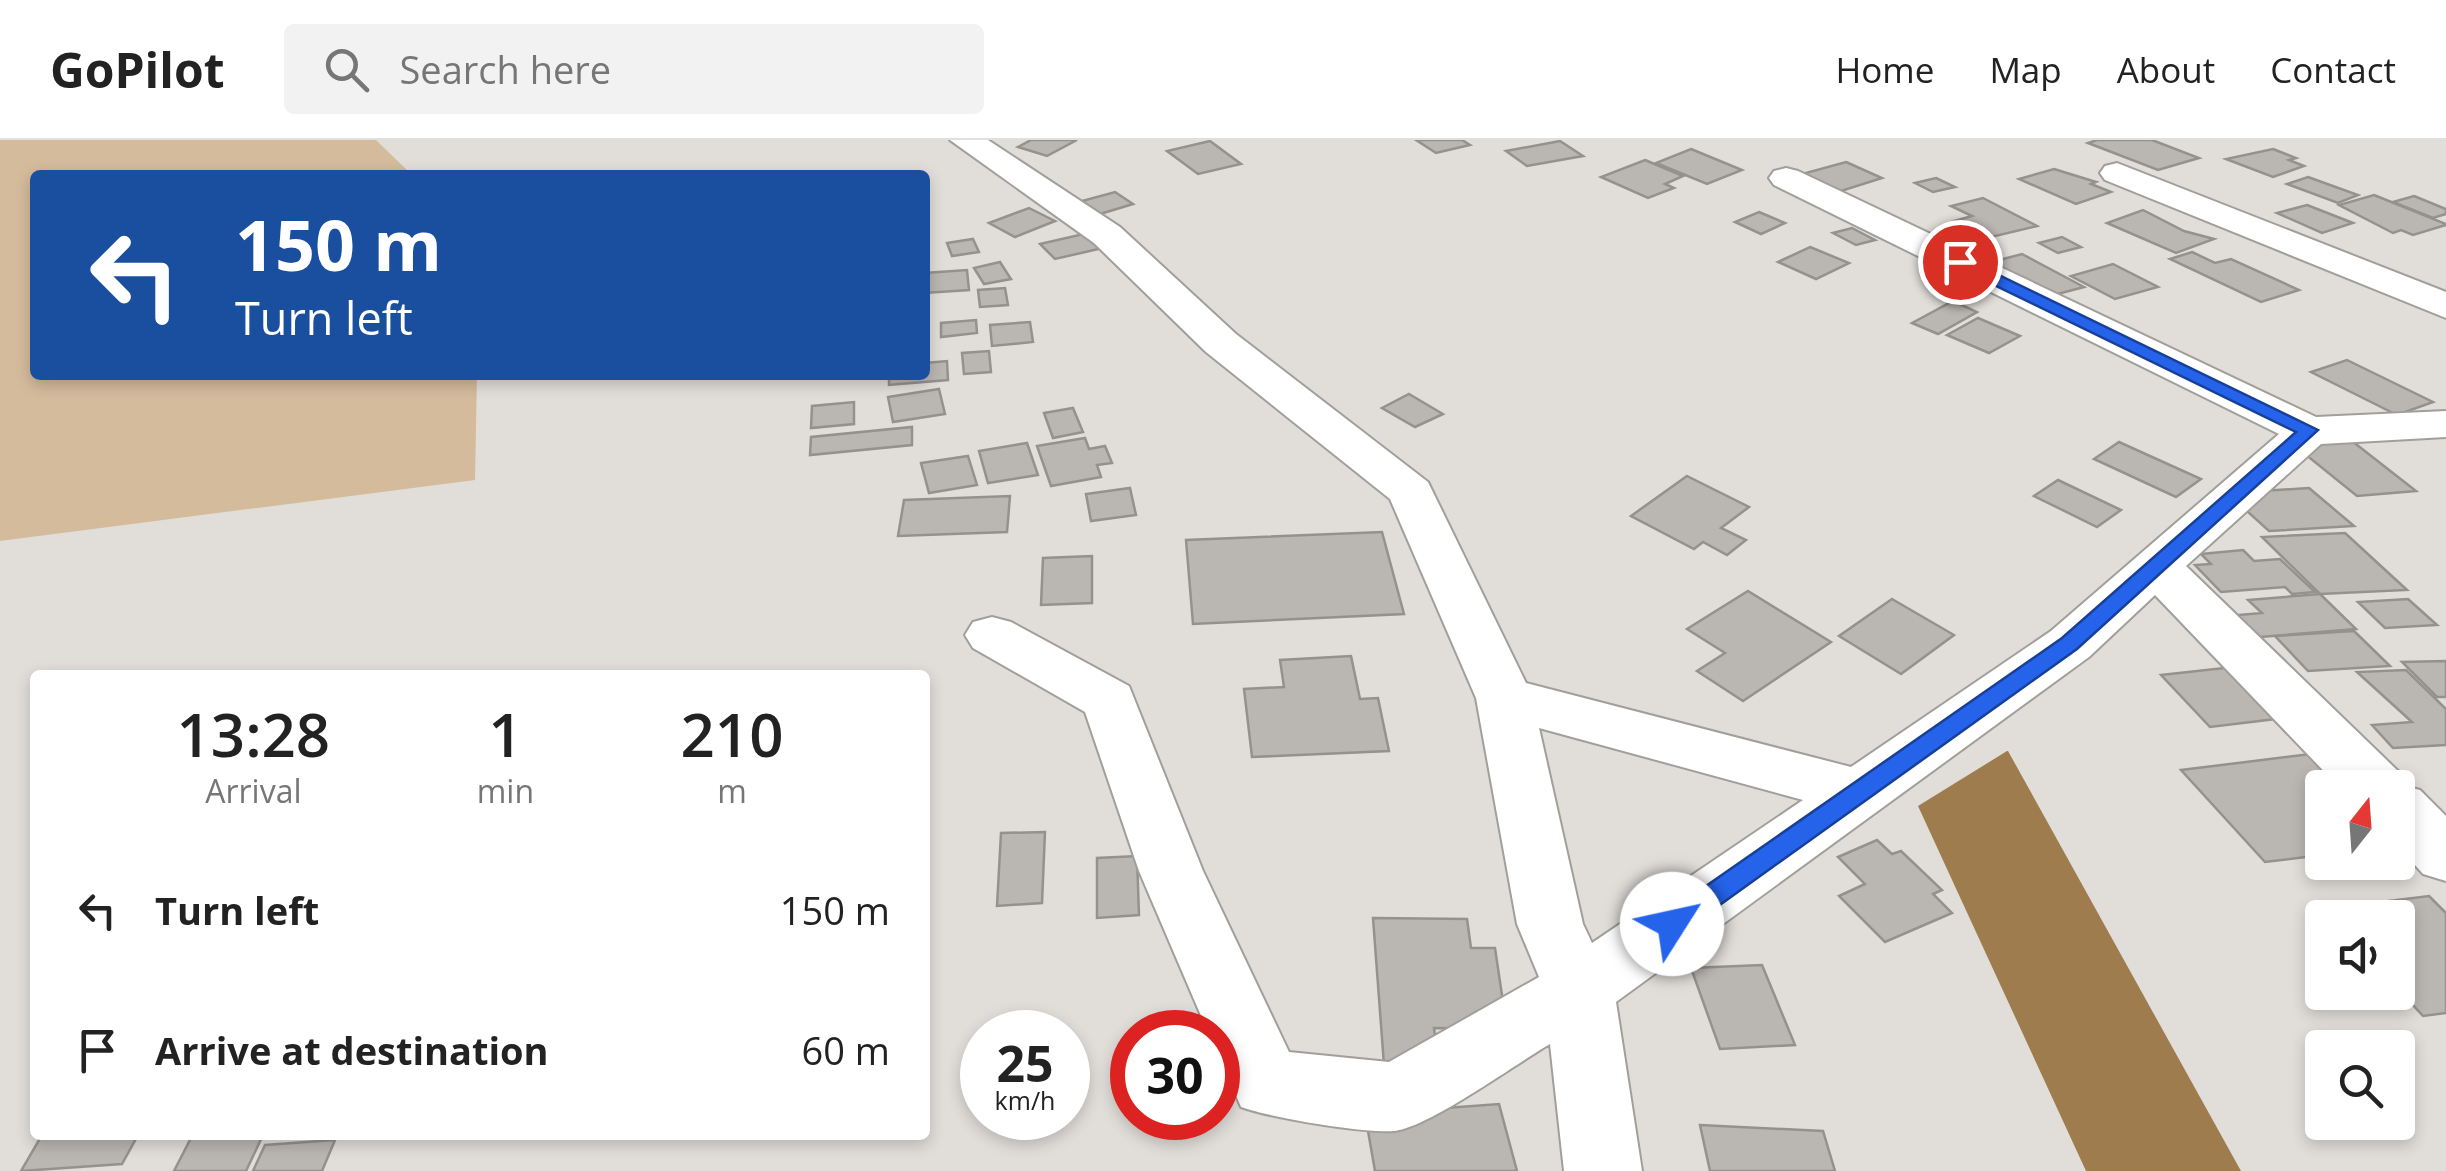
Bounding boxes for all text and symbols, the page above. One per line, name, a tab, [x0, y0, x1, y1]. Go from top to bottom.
search box	[284, 24, 984, 114]
text: GoPilot	[50, 37, 224, 102]
icon: search	[319, 42, 374, 97]
text: Search here	[399, 43, 611, 95]
text: Home	[1835, 46, 1934, 93]
text: Map	[1989, 46, 2062, 93]
text: About	[2117, 46, 2215, 93]
text: Contact	[2270, 46, 2396, 93]
text: 150 m	[235, 196, 442, 292]
icon: left	[70, 210, 200, 340]
pin	[1918, 220, 2003, 305]
icon: arrive	[1933, 235, 1988, 290]
text: Turn left	[235, 287, 413, 348]
text: 13:28	[177, 693, 330, 775]
text: 1	[488, 693, 523, 775]
text: 210	[681, 693, 783, 775]
text: Arrival	[205, 769, 302, 812]
text: min	[477, 769, 534, 812]
text: m	[717, 769, 747, 812]
north arrow	[2305, 770, 2415, 880]
map controls	[2305, 770, 2415, 1140]
position arrow	[1620, 872, 1724, 976]
icon: left	[70, 883, 125, 938]
text: Turn left	[155, 884, 319, 936]
text: 150 m	[780, 884, 890, 936]
button: sound	[2305, 900, 2415, 1010]
speed limit sign: 30	[1110, 1010, 1240, 1140]
icon: arrive	[70, 1023, 125, 1078]
text: Arrive at destination	[155, 1024, 549, 1076]
text: 60 m	[801, 1024, 890, 1076]
text: 25	[996, 1029, 1054, 1097]
button: search	[2305, 1030, 2415, 1140]
text: km/h	[995, 1083, 1055, 1117]

